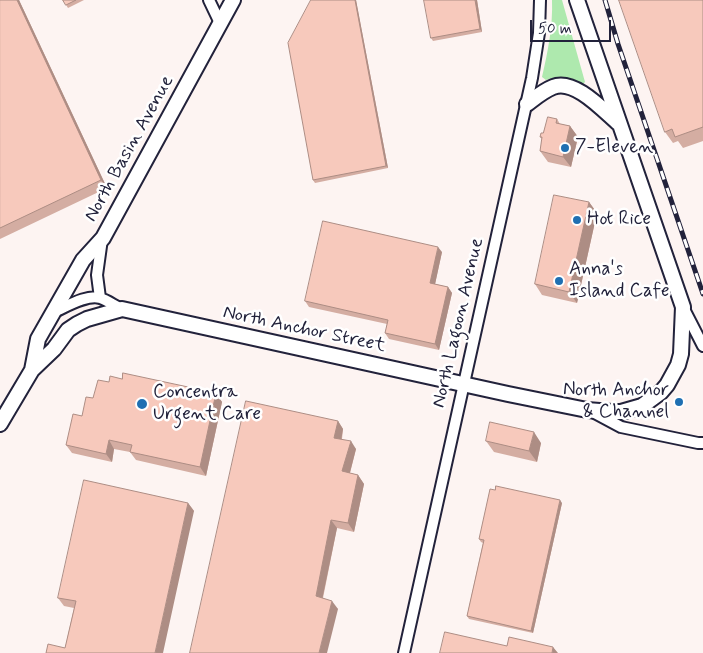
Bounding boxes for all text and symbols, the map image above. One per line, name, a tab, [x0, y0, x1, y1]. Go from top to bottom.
scale bar	[533, 10, 614, 42]
text: 50 m	[538, 19, 572, 39]
street label: North Basin Avenue	[80, 72, 180, 226]
place label: 7-Eleven	[575, 137, 653, 159]
marker: 7-Eleven	[559, 142, 571, 154]
place label: Hot Rice	[587, 209, 651, 231]
marker: Hot Rice	[571, 214, 583, 226]
street label: North Lagoon Avenue	[428, 236, 490, 410]
place label: Anna's Island Cafe	[569, 259, 670, 303]
marker: Anna's Island Cafe	[553, 275, 565, 287]
street label: North Anchor Street	[221, 302, 387, 358]
place label: North Anchor & Channel	[563, 380, 669, 424]
place label: Concentra Urgent Care	[153, 382, 261, 426]
marker: North Anchor & Channel	[673, 396, 685, 408]
marker: Concentra Urgent Care	[135, 397, 149, 411]

